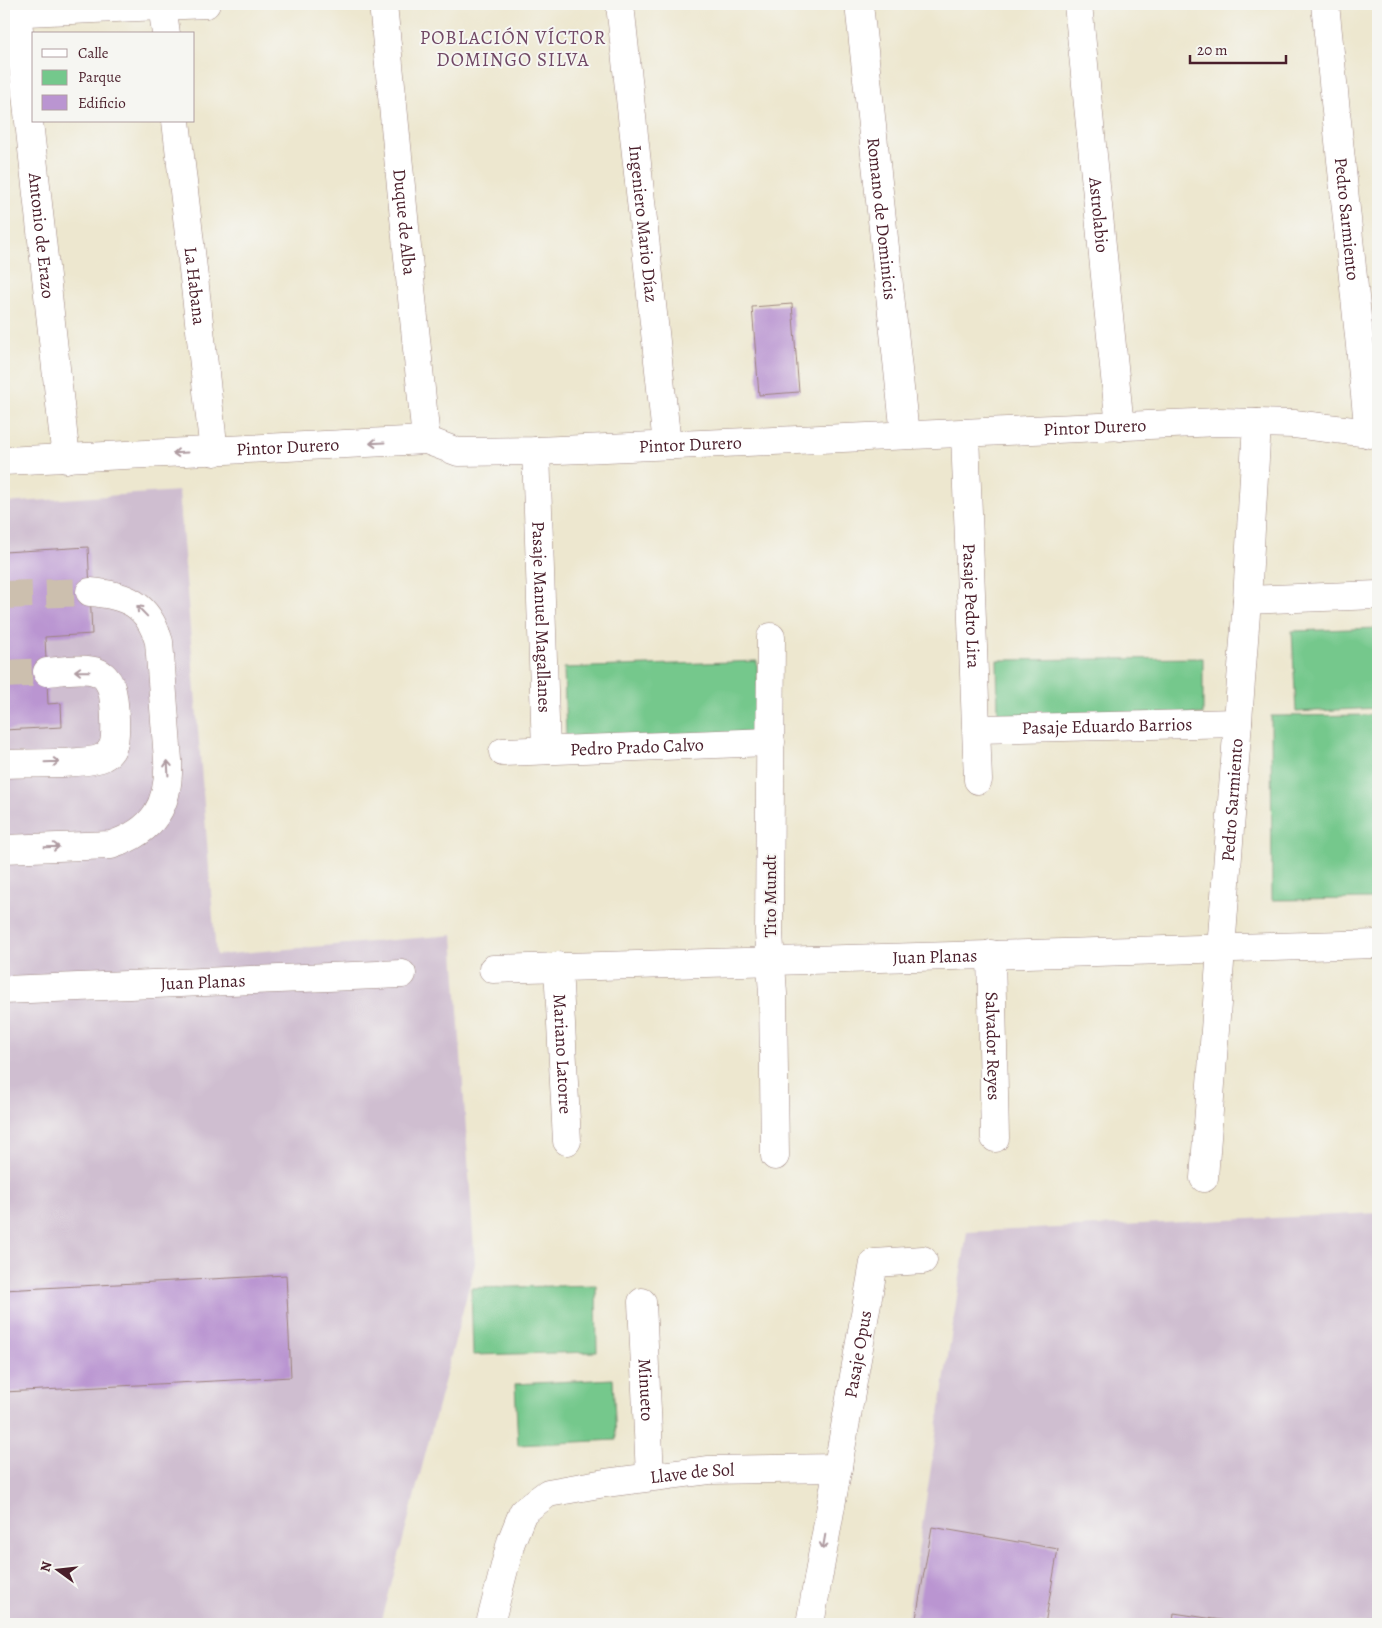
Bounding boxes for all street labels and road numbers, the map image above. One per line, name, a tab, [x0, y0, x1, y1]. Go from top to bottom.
street label: Romano de Dominicis	[861, 136, 903, 301]
street label: Ingeniero Mario Díaz	[623, 144, 664, 304]
street label: Pedro Sarmiento	[1329, 156, 1365, 282]
street label: Duque de Alba	[387, 168, 422, 277]
street label: Antonio de Erazo	[23, 171, 60, 300]
street label: Astrolabio	[1083, 175, 1115, 254]
street label: La Habana	[179, 246, 211, 327]
street label: Pintor Durero	[1043, 413, 1147, 441]
street label: Pintor Durero	[638, 430, 742, 459]
street label: Pintor Durero	[236, 432, 340, 461]
street label: Pasaje Manuel Magallanes	[526, 521, 557, 713]
street label: Pasaje Pedro Lira	[957, 543, 986, 669]
street label: Pasaje Eduardo Barrios	[1021, 712, 1193, 740]
street label: Pedro Prado Calvo	[570, 733, 704, 761]
street label: Pedro Sarmiento	[1216, 738, 1249, 863]
street label: Tito Mundt	[758, 854, 782, 937]
street label: Juan Planas	[892, 943, 978, 970]
street label: Juan Planas	[160, 968, 246, 996]
street label: Salvador Reyes	[980, 991, 1006, 1101]
street label: Mariano Latorre	[547, 993, 578, 1115]
street label: Pasaje Opus	[838, 1308, 877, 1400]
street label: Minueto	[633, 1358, 659, 1422]
street label: Llave de Sol	[648, 1458, 735, 1489]

